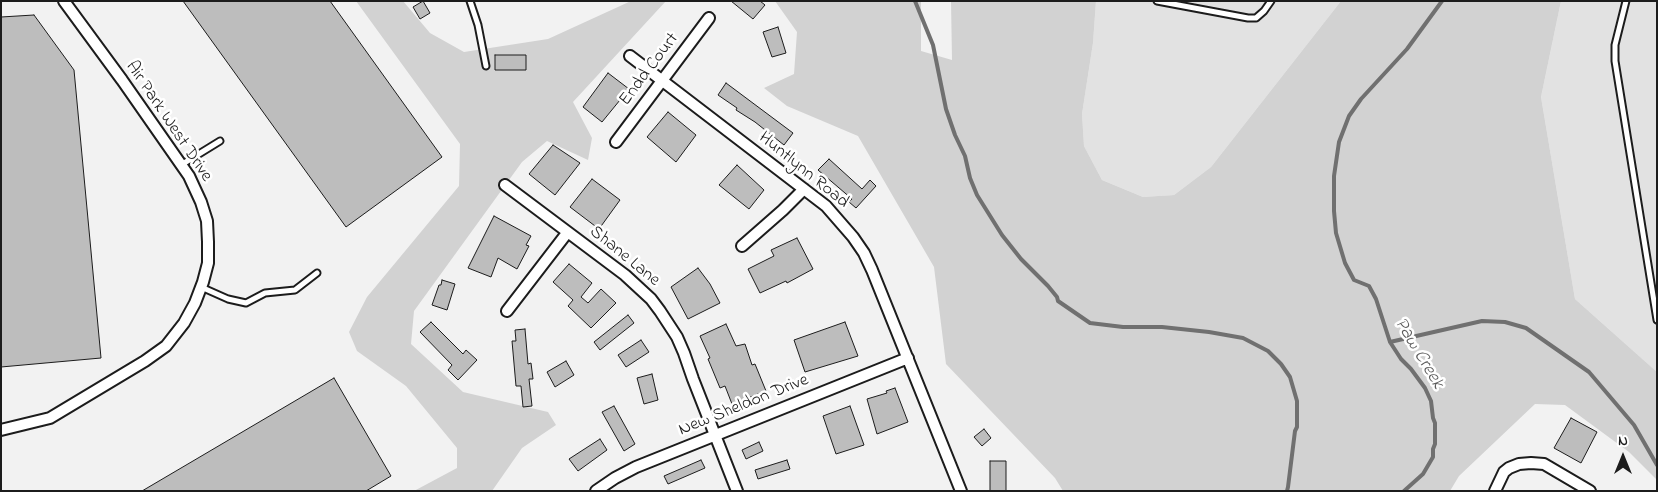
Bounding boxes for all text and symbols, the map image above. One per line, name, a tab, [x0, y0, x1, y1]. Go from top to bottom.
street label: Endd Court	[616, 29, 684, 111]
street label: Air Park West Drive	[120, 58, 216, 186]
street label: Huntlynn Road	[753, 128, 853, 214]
street label: Shane Lane	[584, 222, 664, 292]
water label: Paw Creek	[1388, 314, 1448, 394]
street label: New Sheldon Drive	[676, 370, 812, 442]
text: N	[1618, 431, 1628, 452]
north arrow	[1598, 432, 1648, 482]

